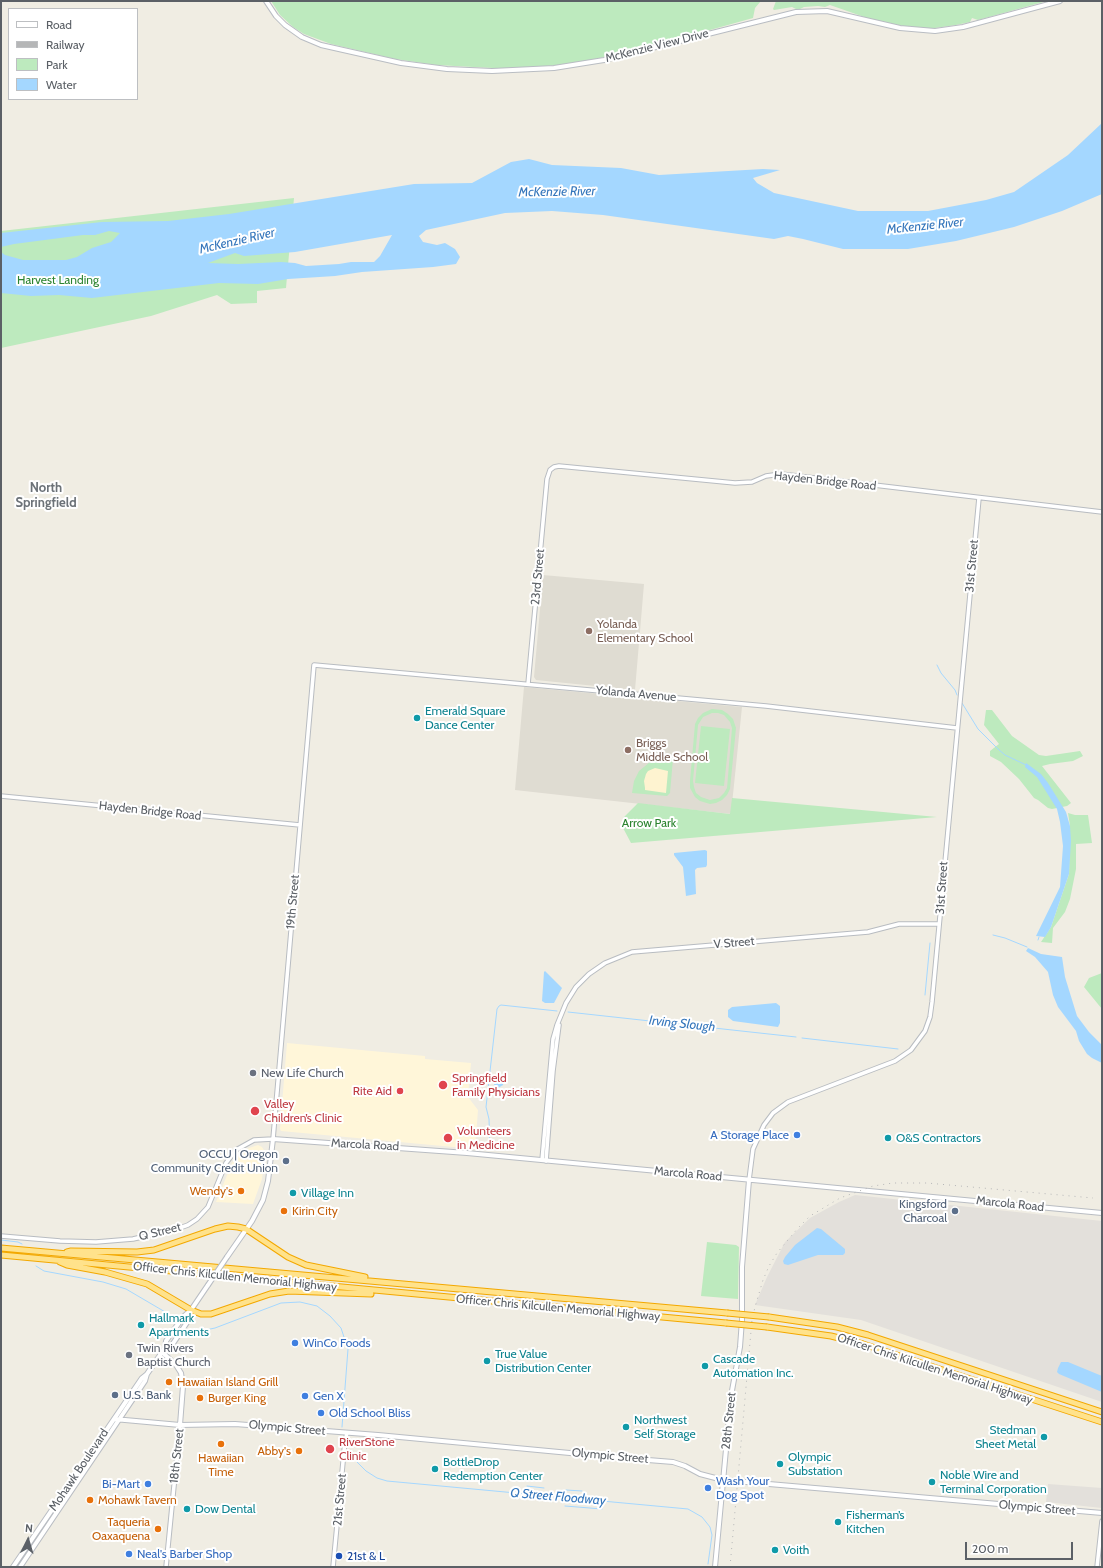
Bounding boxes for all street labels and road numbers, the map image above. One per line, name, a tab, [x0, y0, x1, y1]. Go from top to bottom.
street label: McKenzie View Drive	[604, 26, 710, 66]
street label: Hayden Bridge Road	[773, 468, 877, 494]
street label: 31st Street	[963, 539, 981, 593]
street label: 23rd Street	[528, 548, 548, 606]
street label: Yolanda Avenue	[595, 683, 677, 705]
street label: Hayden Bridge Road	[98, 798, 202, 824]
street label: 31st Street	[933, 861, 951, 915]
street label: 19th Street	[283, 874, 303, 930]
street label: V Street	[713, 934, 755, 952]
street label: Marcola Road	[330, 1136, 400, 1154]
street label: Marcola Road	[653, 1164, 723, 1184]
street label: Marcola Road	[975, 1193, 1045, 1215]
street label: Q Street	[138, 1220, 182, 1244]
street label: Officer Chris Kilcullen Memorial Highway	[132, 1259, 338, 1295]
street label: Officer Chris Kilcullen Memorial Highway	[455, 1292, 661, 1324]
street label: Officer Chris Kilcullen Memorial Highway	[835, 1330, 1035, 1408]
street label: 28th Street	[719, 1392, 739, 1450]
street label: Olympic Street	[248, 1417, 326, 1439]
street label: Mohawk Boulevard	[46, 1426, 112, 1514]
street label: 18th Street	[167, 1428, 187, 1484]
street label: Olympic Street	[571, 1445, 649, 1467]
street label: 21st Street	[331, 1473, 349, 1527]
street label: Olympic Street	[998, 1497, 1076, 1519]

